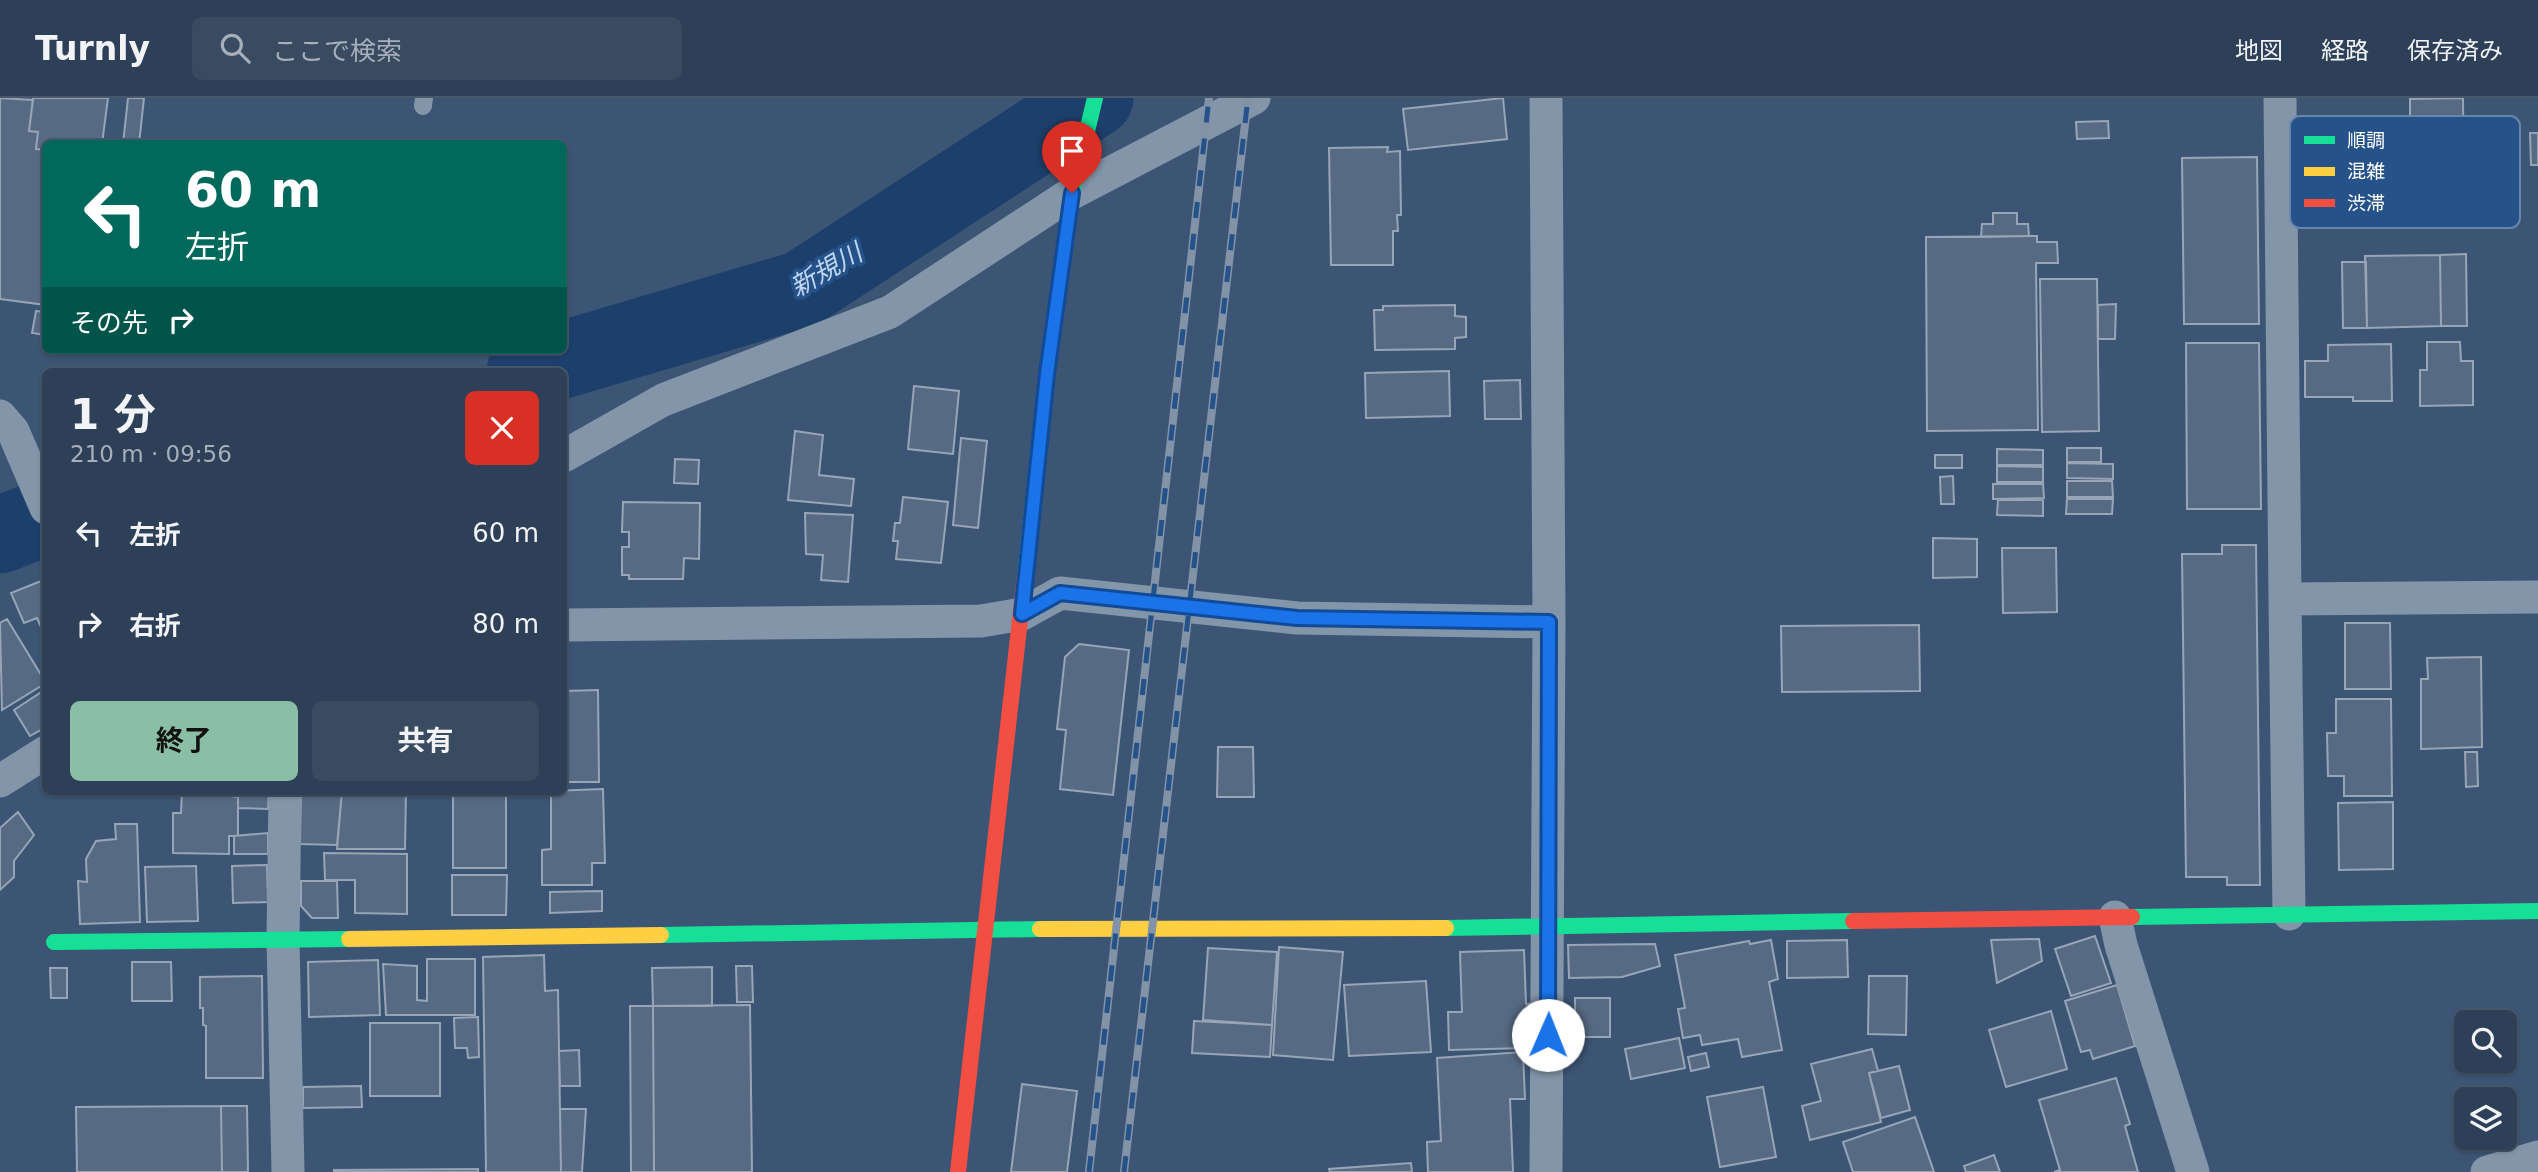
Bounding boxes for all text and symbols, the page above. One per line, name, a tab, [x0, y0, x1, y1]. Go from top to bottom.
search box	[192, 17, 682, 80]
text: Turnly	[35, 29, 150, 68]
icon: search	[216, 29, 254, 67]
text: ここで検索	[272, 36, 402, 66]
text: 地図	[2235, 37, 2283, 65]
text: 経路	[2321, 37, 2369, 65]
text: 保存済み	[2407, 37, 2503, 65]
legend	[2290, 116, 2520, 228]
pin	[1042, 121, 1102, 193]
text: 順調	[2347, 129, 2385, 151]
icon: arrive	[1053, 132, 1091, 170]
text: 混雑	[2347, 160, 2385, 182]
text: 60 m	[185, 162, 321, 219]
icon: left	[70, 168, 161, 259]
text: 渋滞	[2347, 192, 2385, 214]
text: 左折	[185, 228, 249, 266]
water label: 新規川	[785, 236, 870, 302]
icon: right	[162, 301, 200, 339]
text: その先	[70, 308, 148, 338]
text: 1 分	[70, 390, 156, 439]
button: close	[465, 391, 539, 465]
text: 210 m · 09:56	[70, 441, 232, 467]
icon: left	[70, 514, 108, 552]
text: 60 m	[472, 518, 539, 548]
text: 左折	[129, 520, 181, 550]
icon: right	[70, 605, 108, 643]
text: 80 m	[472, 609, 539, 639]
text: 右折	[129, 611, 181, 641]
button: 終了	[70, 701, 298, 781]
button: 共有	[312, 701, 539, 781]
position arrow	[1511, 998, 1585, 1072]
map controls	[2454, 1010, 2517, 1150]
button: search	[2454, 1010, 2517, 1073]
button: layers	[2454, 1087, 2517, 1150]

